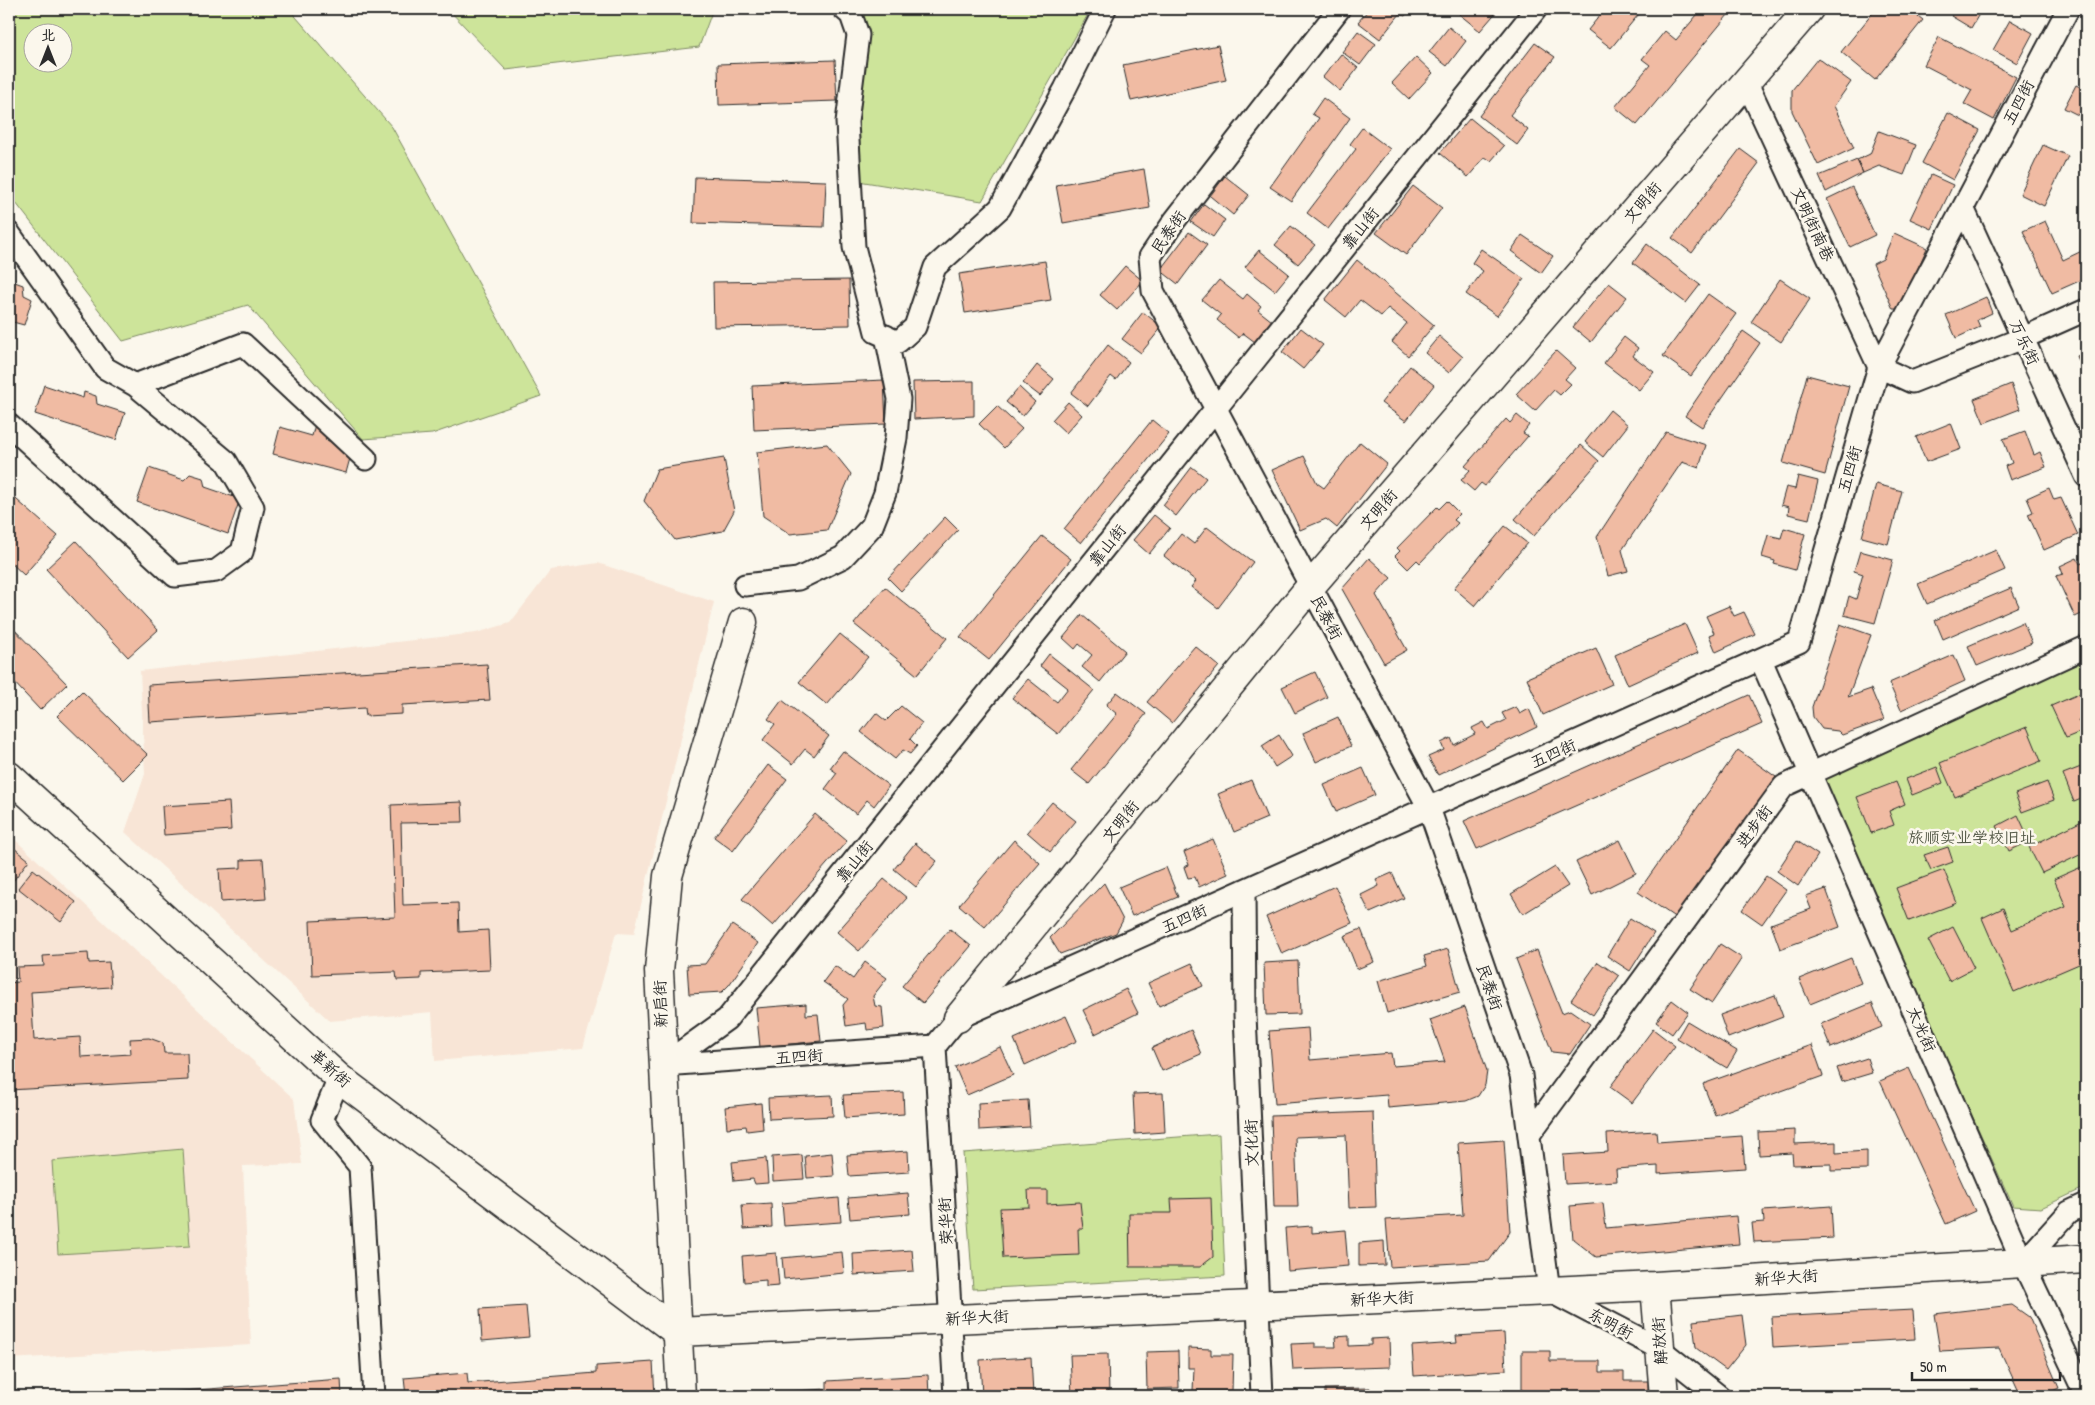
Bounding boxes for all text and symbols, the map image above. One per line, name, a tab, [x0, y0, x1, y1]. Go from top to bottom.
north arrow	[22, 22, 72, 72]
text: 北	[41, 25, 55, 44]
street label: 五四街	[1997, 76, 2039, 128]
street label: 文明街	[1618, 177, 1666, 227]
street label: 文明街南巷	[1786, 183, 1840, 265]
street label: 靠山街	[1336, 202, 1384, 254]
street label: 民泰街	[1145, 206, 1191, 258]
street label: 万乐街	[2005, 316, 2045, 368]
street label: 五四街	[1832, 443, 1866, 495]
street label: 文明街	[1354, 484, 1402, 534]
street label: 靠山街	[1083, 519, 1131, 571]
street label: 民泰街	[1306, 591, 1348, 643]
street label: 五四街	[1527, 733, 1579, 773]
street label: 文明街	[1096, 795, 1144, 847]
street label: 进步街	[1731, 800, 1777, 852]
park label: 旅顺实业学校旧址	[1908, 826, 2036, 848]
street label: 靠山街	[830, 835, 878, 887]
street label: 五四街	[1158, 898, 1210, 938]
street label: 民泰街	[1472, 961, 1508, 1013]
street label: 新启街	[648, 980, 672, 1028]
street label: 太光街	[1902, 1003, 1942, 1055]
street label: 五四街	[774, 1043, 824, 1069]
street label: 革新街	[306, 1044, 356, 1092]
street label: 文化街	[1239, 1119, 1263, 1167]
street label: 荣华街	[933, 1196, 957, 1246]
street label: 新华大街	[1753, 1264, 1819, 1290]
street label: 新华大街	[1349, 1285, 1415, 1311]
street label: 东明街	[1585, 1302, 1637, 1344]
street label: 新华大街	[944, 1304, 1010, 1330]
street label: 解放街	[1646, 1316, 1672, 1366]
scale bar	[1912, 1350, 2060, 1382]
text: 50 m	[1920, 1356, 1947, 1377]

